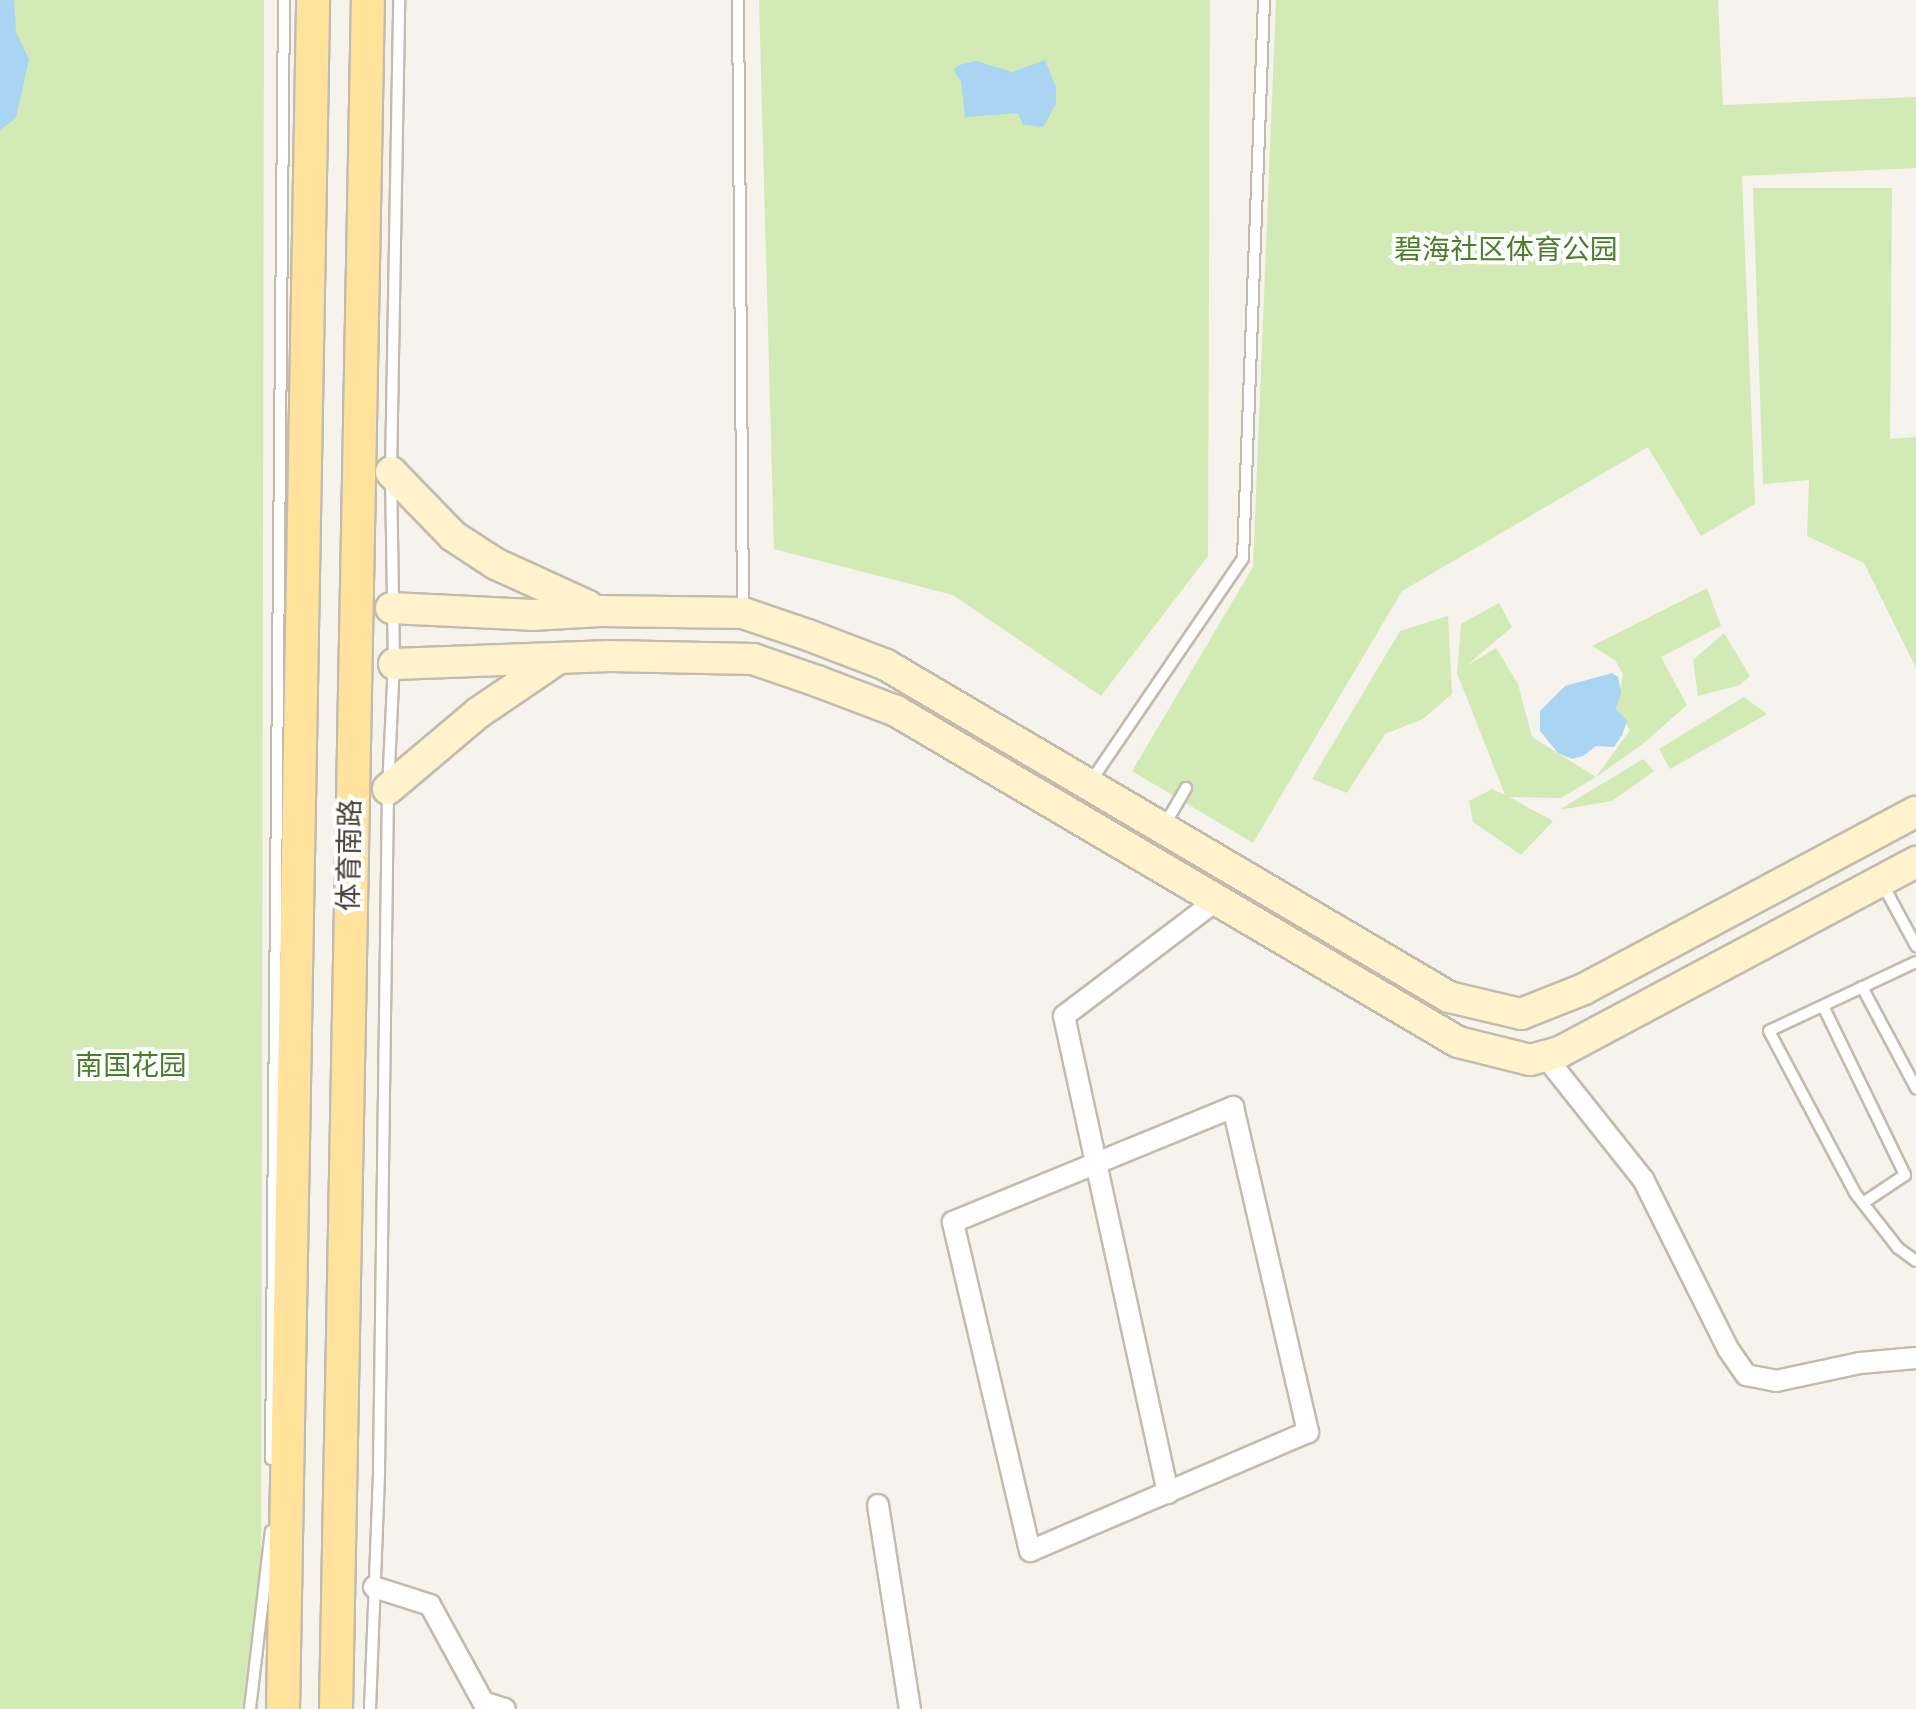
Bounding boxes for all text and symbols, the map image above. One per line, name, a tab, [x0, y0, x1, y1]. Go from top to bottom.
park label: 碧海社区体育公园	[1394, 235, 1618, 269]
street label: 体育南路	[334, 799, 370, 911]
park label: 南国花园	[75, 1051, 187, 1085]

